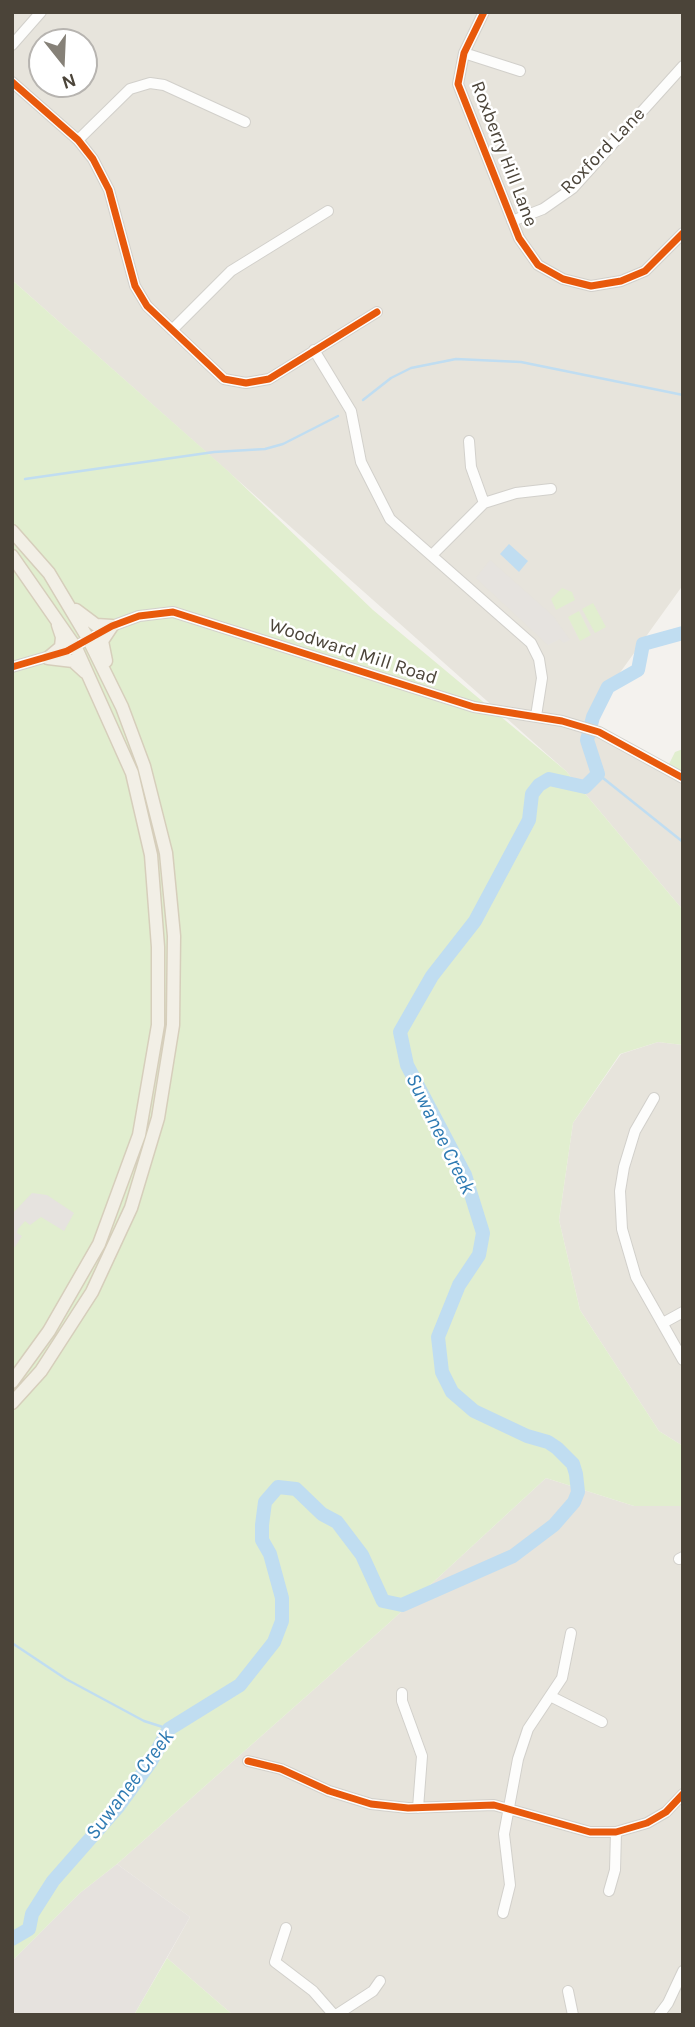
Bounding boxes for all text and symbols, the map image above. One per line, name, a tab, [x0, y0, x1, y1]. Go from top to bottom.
north arrow	[28, 28, 98, 98]
text: N	[59, 69, 79, 94]
street label: Roxberry Hill Lane	[466, 78, 542, 230]
street label: Roxford Lane	[556, 103, 650, 199]
street label: Woodward Mill Road	[266, 614, 440, 690]
water label: Suwanee Creek	[400, 1069, 480, 1199]
water label: Suwanee Creek	[80, 1725, 180, 1845]

